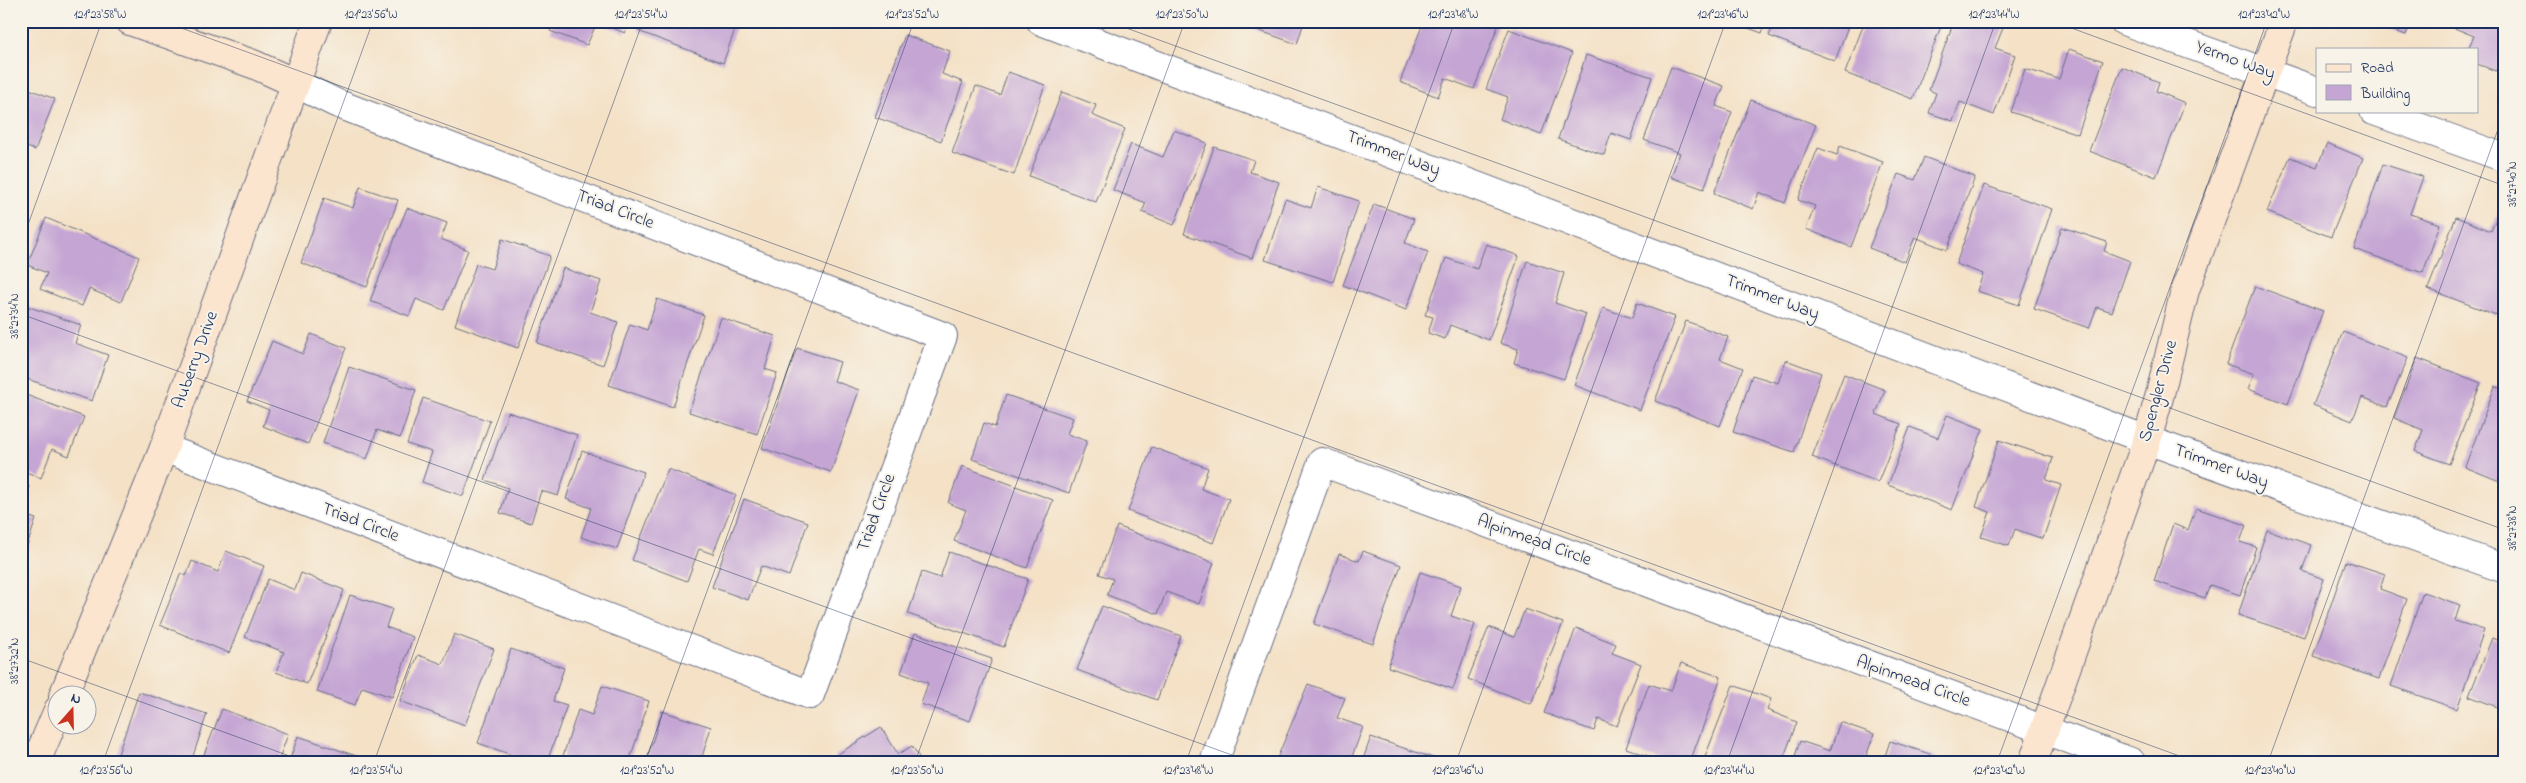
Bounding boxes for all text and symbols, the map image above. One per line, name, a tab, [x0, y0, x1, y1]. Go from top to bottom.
text: 121°23'58"W	[74, 6, 126, 24]
text: 121°23'56"W	[344, 6, 398, 24]
text: 121°23'54"W	[615, 6, 667, 24]
text: 121°23'52"W	[885, 6, 939, 24]
text: 121°23'50"W	[1155, 6, 1209, 24]
text: 121°23'48"W	[1428, 6, 1478, 24]
text: 121°23'46"W	[1697, 6, 1749, 24]
text: 121°23'44"W	[1969, 6, 2020, 24]
text: 121°23'42"W	[2238, 6, 2290, 24]
street label: Yermo Way	[2191, 35, 2279, 87]
legend	[2316, 48, 2478, 112]
text: Road	[2361, 57, 2394, 79]
text: Building	[2360, 83, 2410, 106]
street label: Trimmer Way	[1342, 124, 1444, 184]
text: 38°27'40"N	[2504, 161, 2522, 207]
street label: Triad Circle	[572, 183, 658, 237]
street label: Trimmer Way	[1721, 268, 1823, 328]
text: 38°27'34"N	[6, 293, 24, 339]
street label: Auberry Drive	[166, 307, 226, 412]
street label: Spengler Drive	[2133, 336, 2186, 445]
street label: Trimmer Way	[2170, 438, 2272, 496]
street label: Triad Circle	[851, 470, 903, 556]
street label: Triad Circle	[317, 496, 403, 550]
text: 38°27'38"N	[2504, 505, 2522, 551]
street label: Alpinmead Circle	[1473, 508, 1596, 574]
text: 38°27'32"N	[6, 638, 24, 684]
street label: Alpinmead Circle	[1852, 649, 1975, 715]
north arrow	[48, 686, 98, 736]
text: N	[68, 688, 84, 711]
text: 121°23'56"W	[79, 762, 133, 780]
text: 121°23'54"W	[350, 762, 402, 780]
text: 121°23'52"W	[620, 762, 674, 780]
text: 121°23'50"W	[890, 762, 944, 780]
text: 121°23'48"W	[1163, 762, 1213, 780]
text: 121°23'46"W	[1432, 762, 1484, 780]
text: 121°23'44"W	[1704, 762, 1755, 780]
text: 121°23'42"W	[1973, 762, 2025, 780]
text: 121°23'40"W	[2244, 762, 2296, 780]

